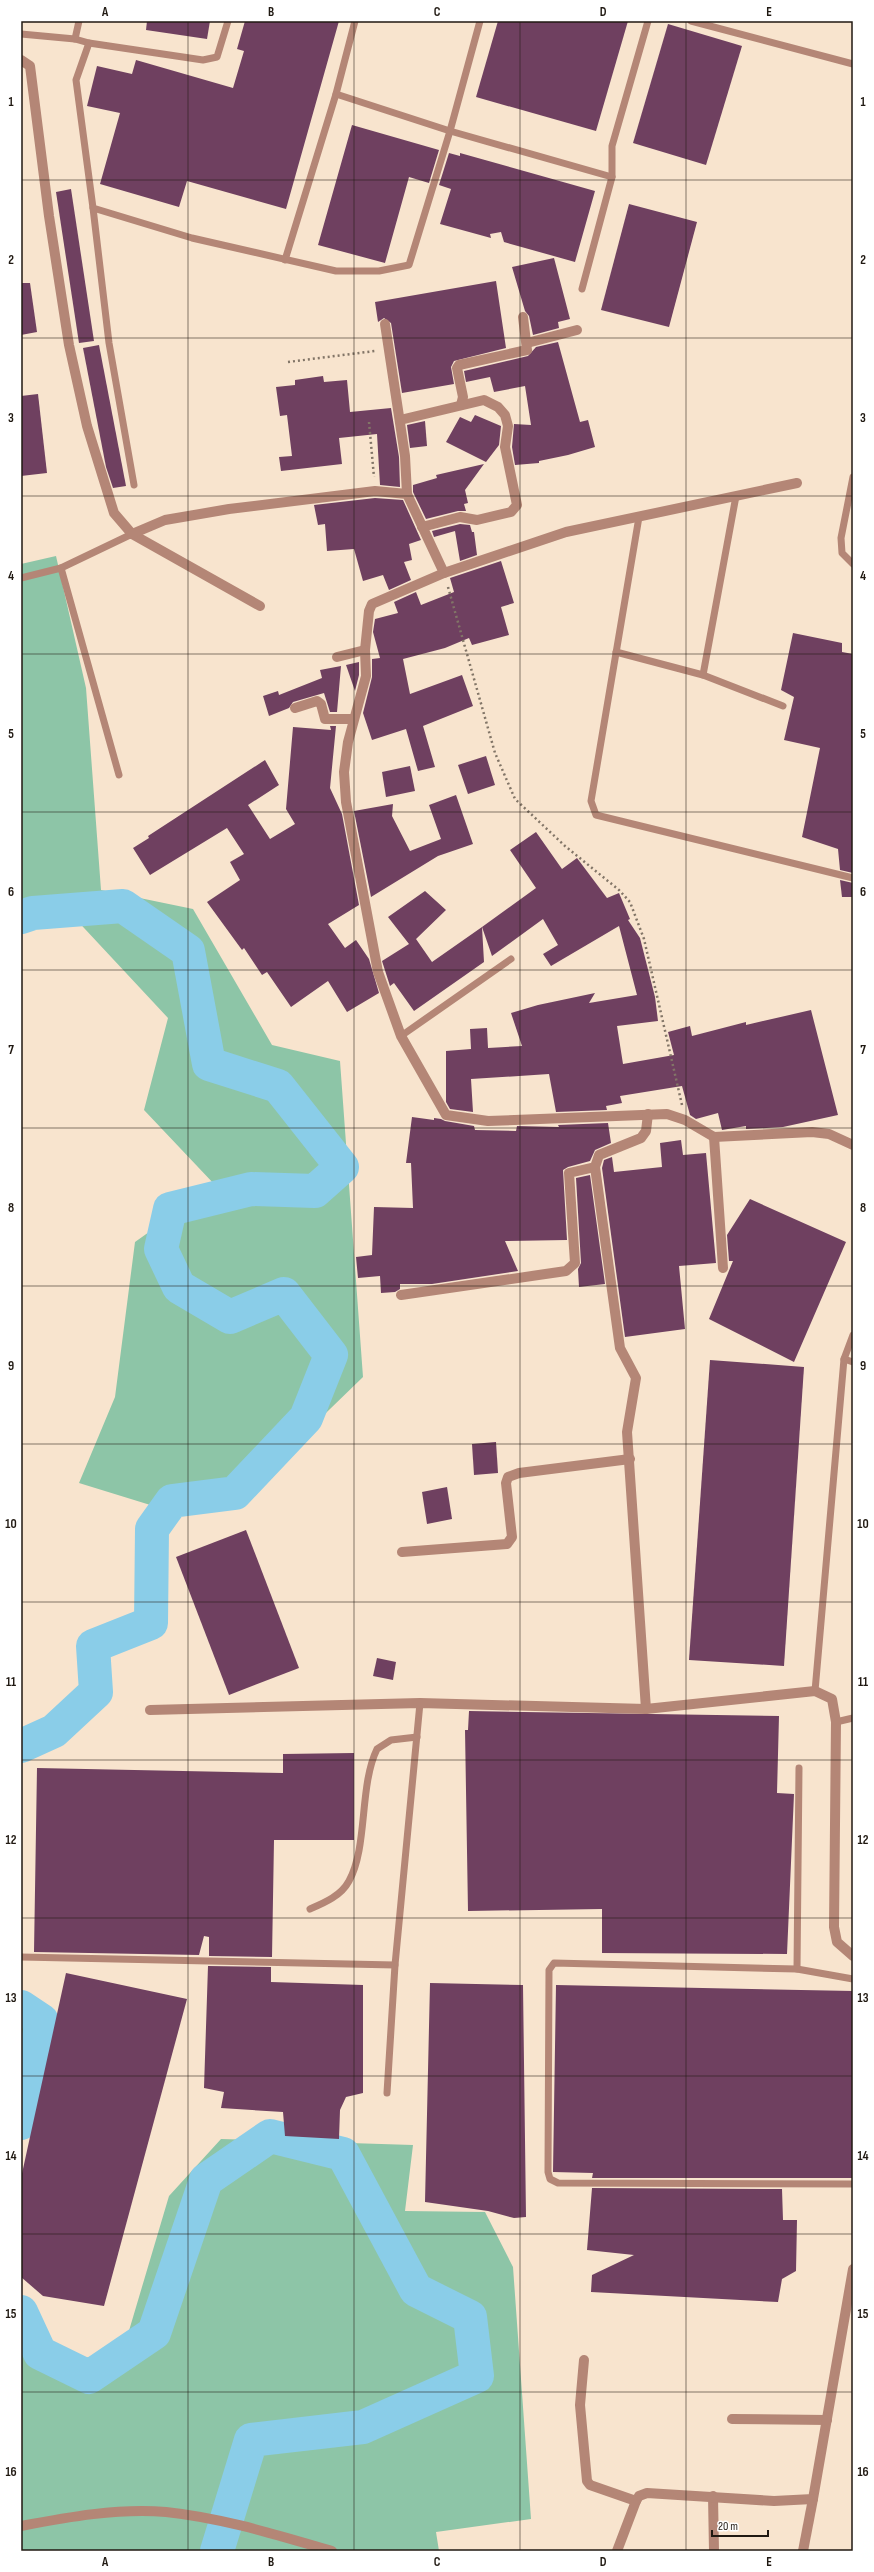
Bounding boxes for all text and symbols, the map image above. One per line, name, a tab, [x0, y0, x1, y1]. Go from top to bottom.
text: A	[101, 4, 109, 20]
text: B	[268, 4, 274, 20]
text: C	[434, 4, 441, 20]
text: D	[600, 4, 607, 20]
text: E	[766, 4, 772, 20]
text: 1	[8, 94, 14, 110]
text: 1	[860, 94, 866, 110]
text: 2	[8, 252, 14, 268]
text: 2	[860, 252, 866, 268]
text: 3	[8, 410, 14, 426]
text: 3	[860, 410, 866, 426]
text: 4	[8, 568, 14, 584]
text: 4	[860, 568, 866, 584]
text: 5	[8, 726, 14, 742]
text: 5	[860, 726, 866, 742]
text: 6	[8, 884, 14, 900]
text: 6	[860, 884, 866, 900]
text: 7	[8, 1042, 14, 1058]
text: 7	[860, 1042, 866, 1058]
text: 8	[8, 1200, 14, 1216]
text: 8	[860, 1200, 866, 1216]
text: 9	[8, 1358, 14, 1374]
text: 9	[860, 1358, 866, 1374]
text: 10	[5, 1516, 17, 1532]
text: 10	[857, 1516, 869, 1532]
text: 11	[6, 1674, 16, 1690]
text: 11	[858, 1674, 868, 1690]
text: 12	[6, 1832, 17, 1848]
text: 12	[858, 1832, 869, 1848]
text: 13	[6, 1990, 17, 2006]
text: 13	[858, 1990, 869, 2006]
text: 14	[5, 2148, 17, 2164]
text: 14	[857, 2148, 869, 2164]
text: 15	[6, 2306, 17, 2322]
text: 15	[858, 2306, 869, 2322]
text: 16	[5, 2464, 17, 2480]
text: 16	[857, 2464, 869, 2480]
scale bar	[712, 2512, 768, 2538]
text: 20 m	[718, 2519, 738, 2534]
text: A	[101, 2554, 109, 2570]
text: B	[268, 2554, 274, 2570]
text: C	[434, 2554, 441, 2570]
text: D	[600, 2554, 607, 2570]
text: E	[766, 2554, 772, 2570]

